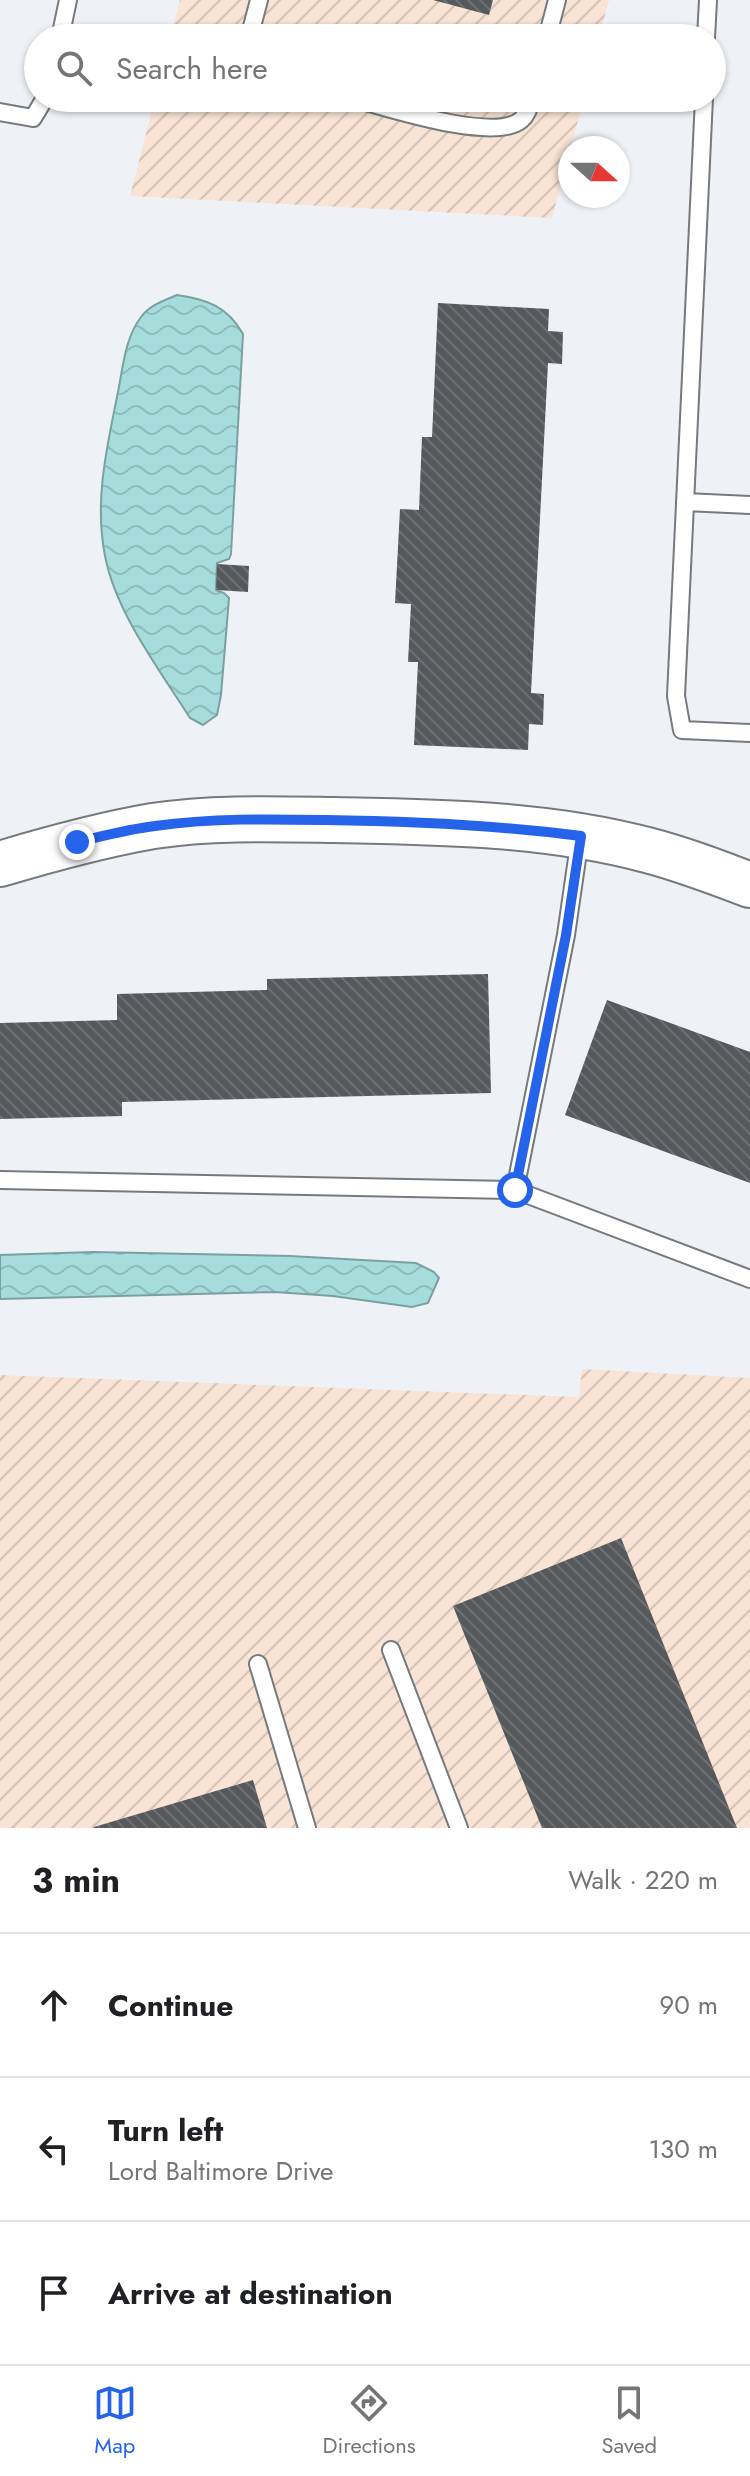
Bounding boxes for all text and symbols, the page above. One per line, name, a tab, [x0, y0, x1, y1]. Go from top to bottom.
search box	[24, 24, 726, 112]
icon: search	[52, 46, 96, 90]
text: Search here	[116, 47, 268, 90]
north arrow	[558, 136, 630, 208]
route end	[59, 824, 95, 860]
route start	[497, 1172, 533, 1208]
text: 3 min	[32, 1856, 120, 1905]
text: Walk · 220 m	[568, 1861, 718, 1899]
icon: ahead	[32, 1983, 76, 2027]
text: Continue	[108, 1984, 234, 2027]
text: 90 m	[659, 1986, 718, 2024]
text: Turn left	[108, 2109, 223, 2152]
icon: left	[32, 2127, 76, 2171]
text: 130 m	[648, 2130, 718, 2168]
text: Lord Baltimore Drive	[108, 2152, 333, 2190]
icon: arrive	[32, 2271, 76, 2315]
text: Arrive at destination	[108, 2272, 393, 2315]
tab: Map	[93, 2381, 137, 2461]
tab: Directions	[323, 2381, 416, 2461]
tab: Saved	[601, 2381, 657, 2461]

